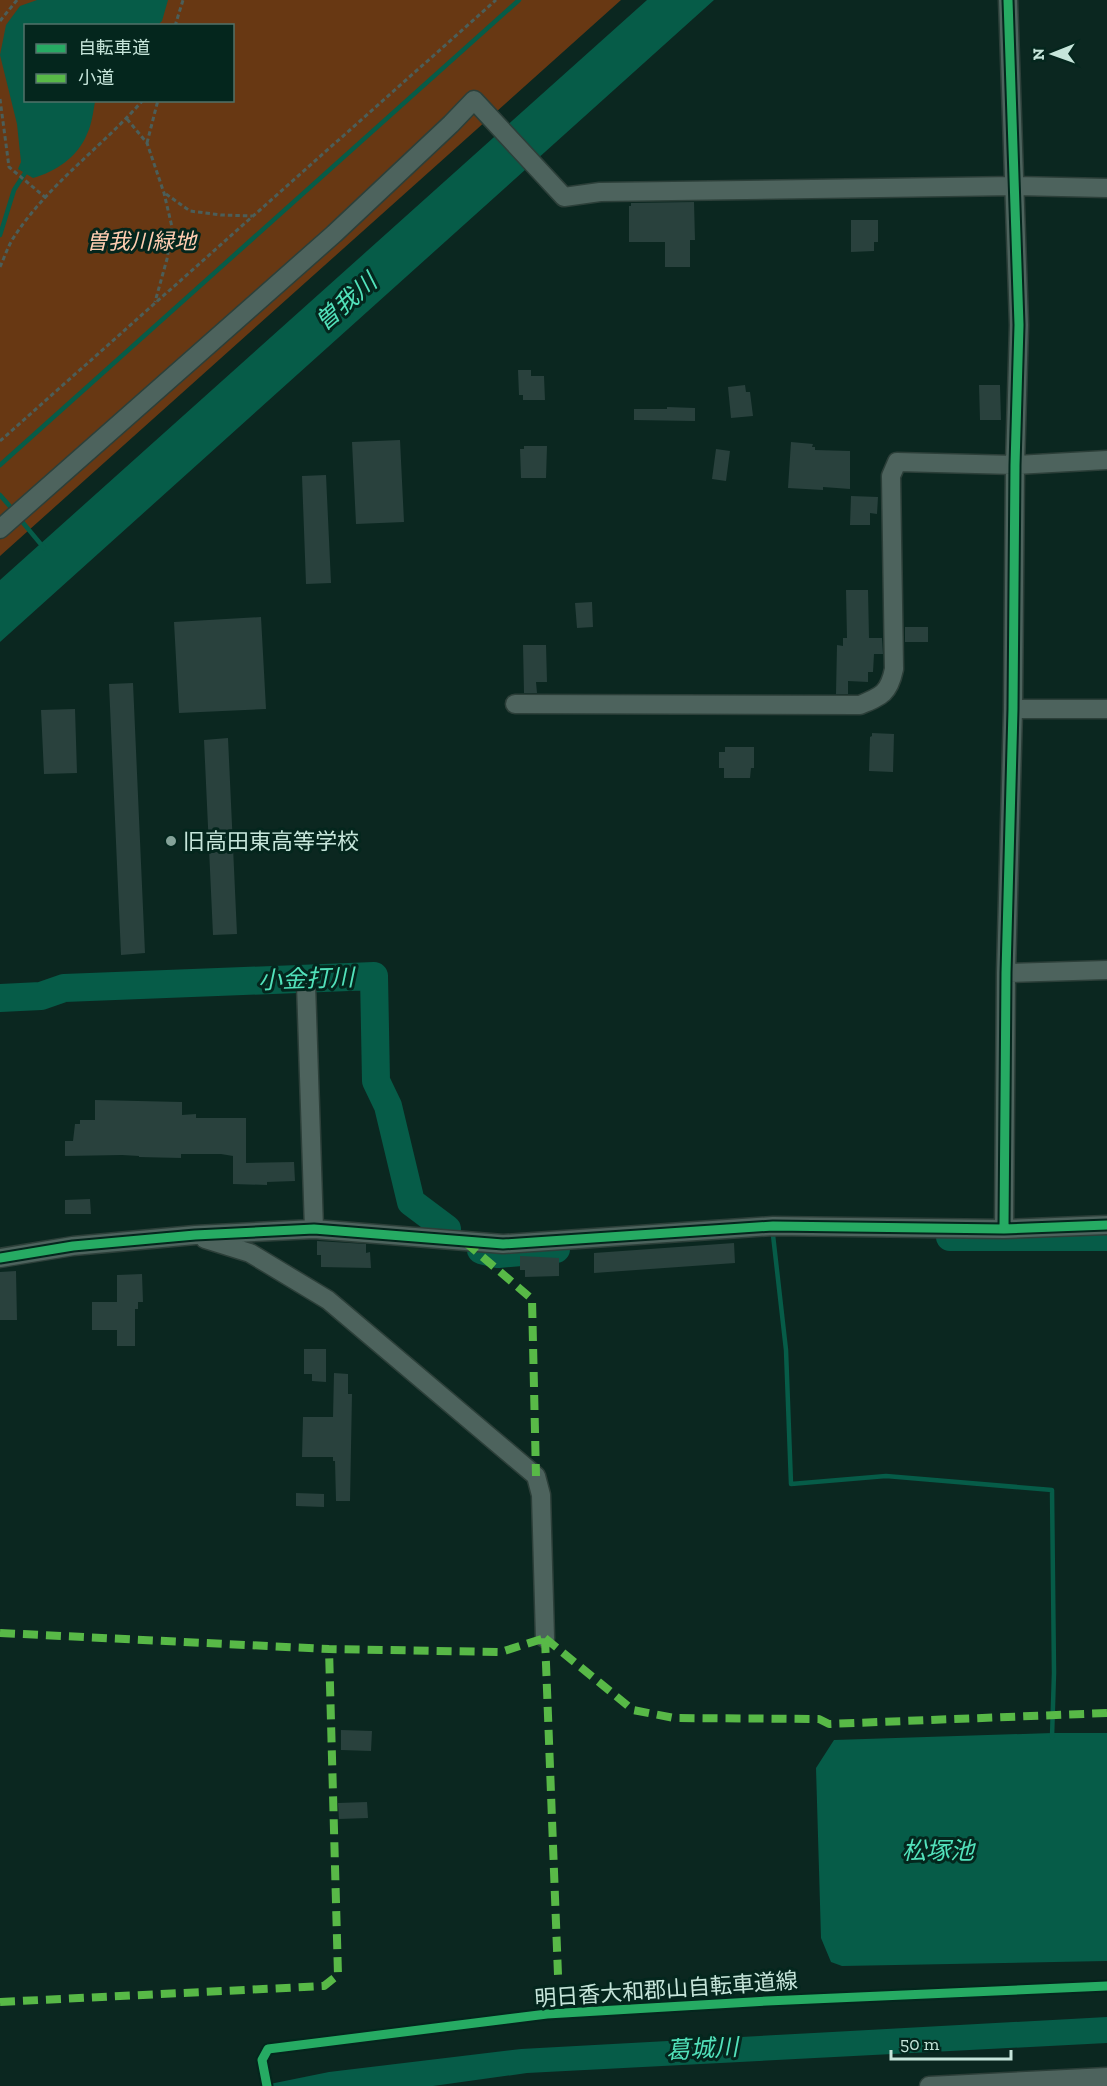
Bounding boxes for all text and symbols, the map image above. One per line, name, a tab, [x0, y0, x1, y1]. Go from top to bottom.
legend	[24, 24, 234, 102]
north arrow	[1023, 24, 1083, 84]
text: 自転車道	[78, 37, 150, 59]
text: N	[1029, 48, 1048, 61]
text: 小道	[78, 67, 114, 89]
park label: 曽我川緑地	[86, 228, 198, 255]
water label: 曽我川	[309, 265, 385, 336]
place label: 旧高田東高等学校	[183, 828, 359, 855]
marker: 旧高田東高等学校	[164, 834, 178, 848]
water label: 小金打川	[258, 962, 357, 995]
water label: 松塚池	[902, 1836, 976, 1865]
street label: 明日香大和郡山自転車道線	[533, 1967, 799, 2012]
scale bar	[891, 2023, 1011, 2061]
water label: 葛城川	[665, 2032, 742, 2065]
text: 50 m	[900, 2033, 940, 2055]

